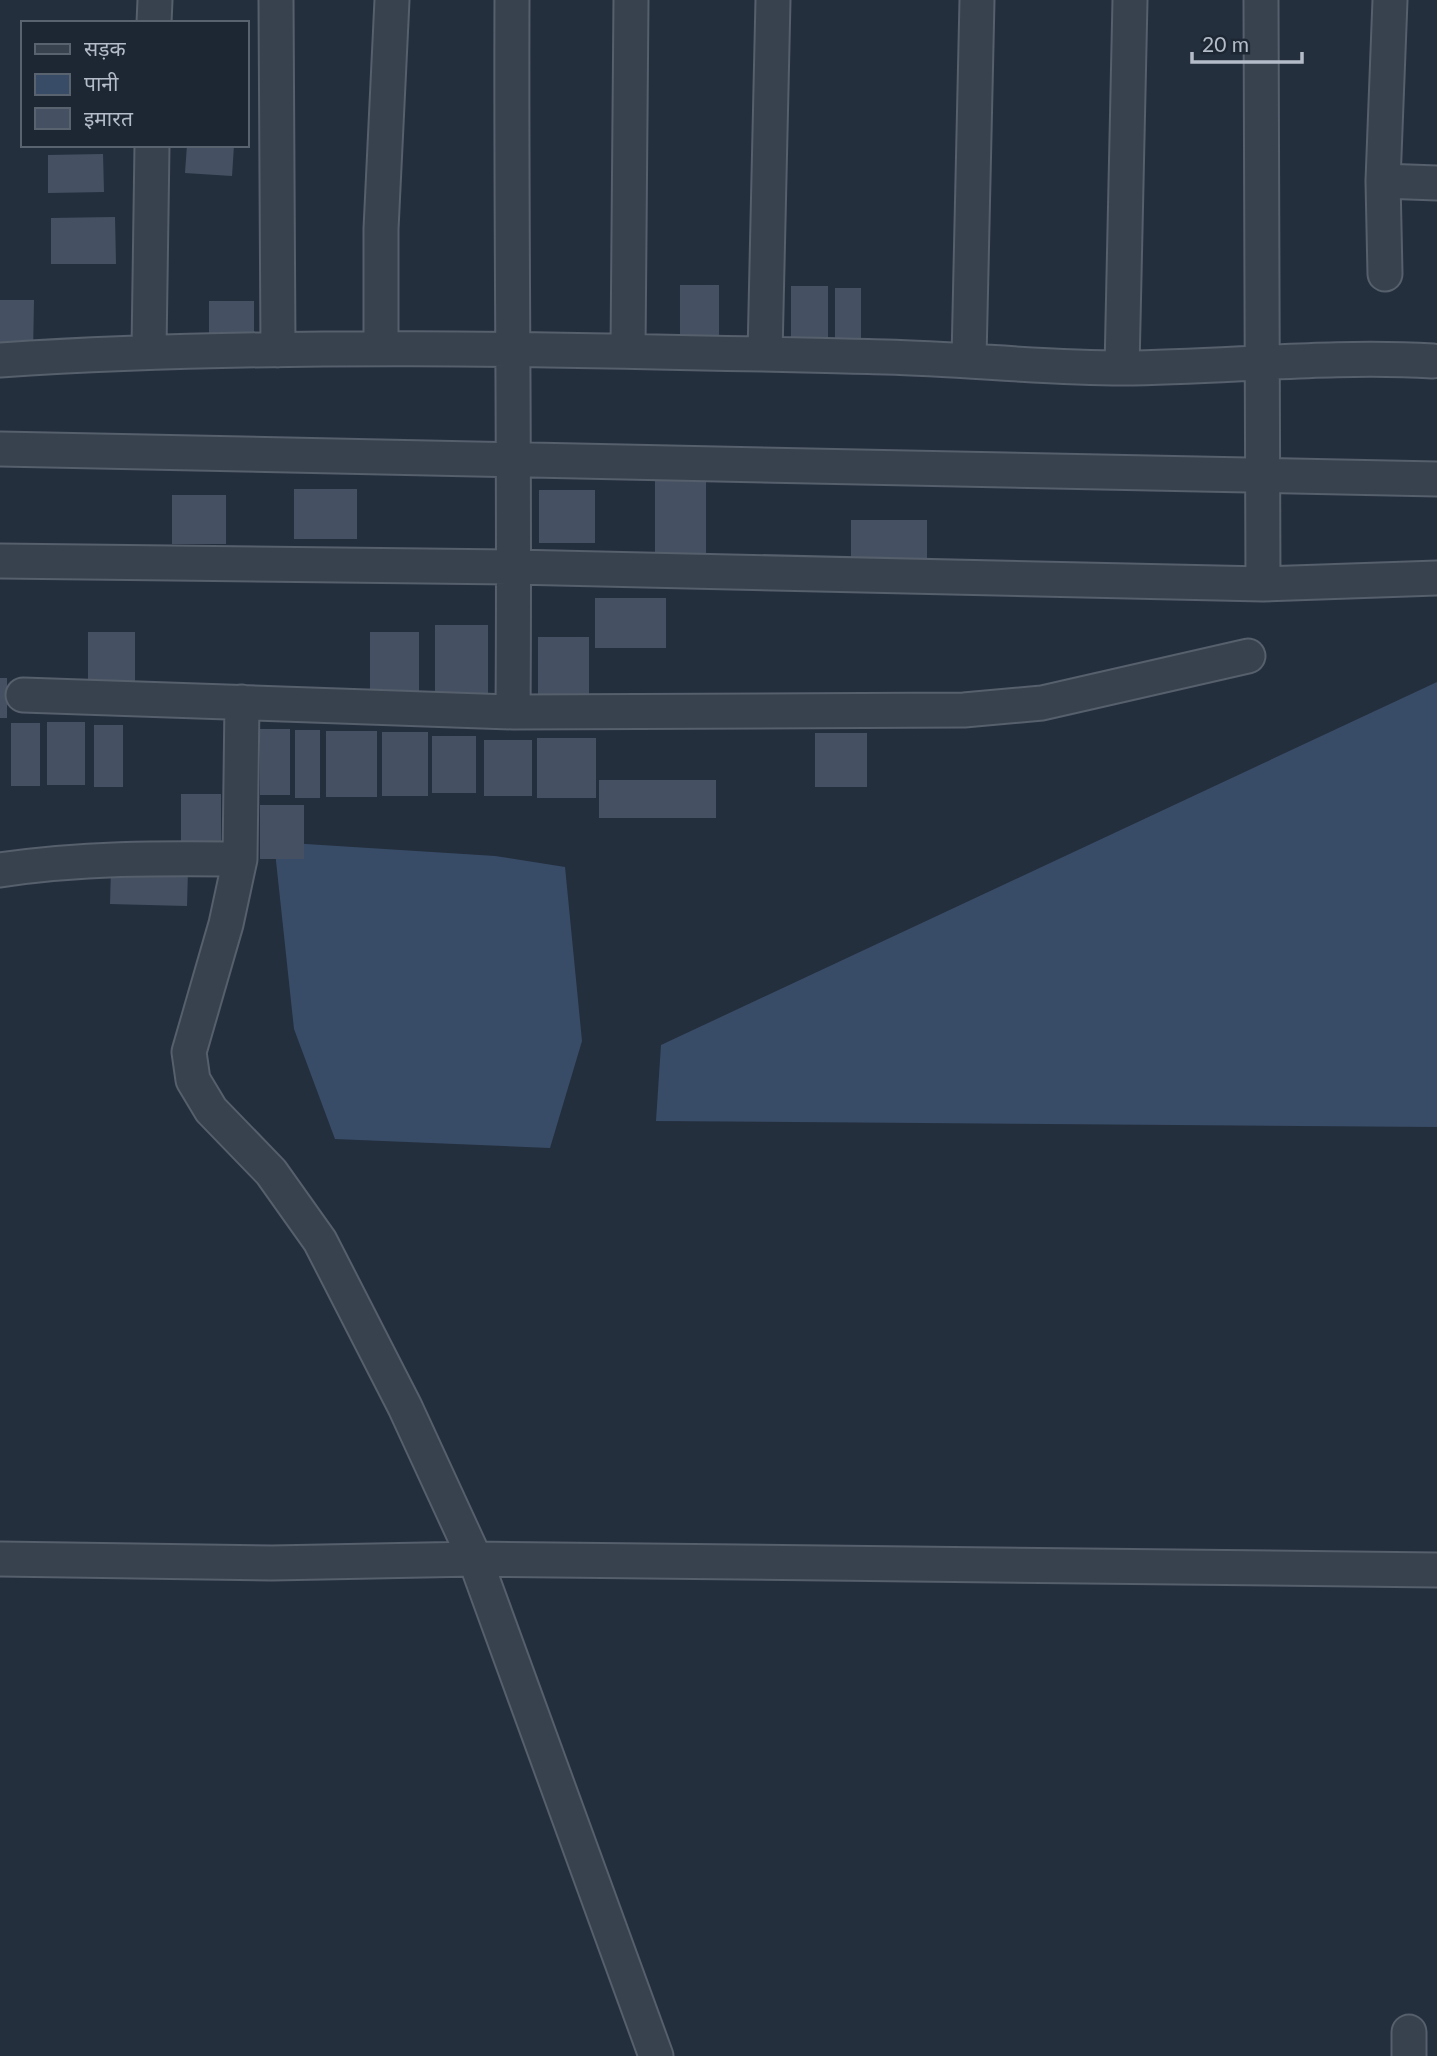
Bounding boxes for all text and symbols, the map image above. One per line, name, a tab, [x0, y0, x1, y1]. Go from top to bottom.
legend	[21, 21, 248, 147]
scale bar	[1192, 21, 1302, 65]
text: 20 m	[1202, 31, 1249, 56]
text: सड़क	[84, 35, 126, 60]
text: पानी	[84, 70, 119, 95]
text: इमारत	[84, 105, 134, 130]

